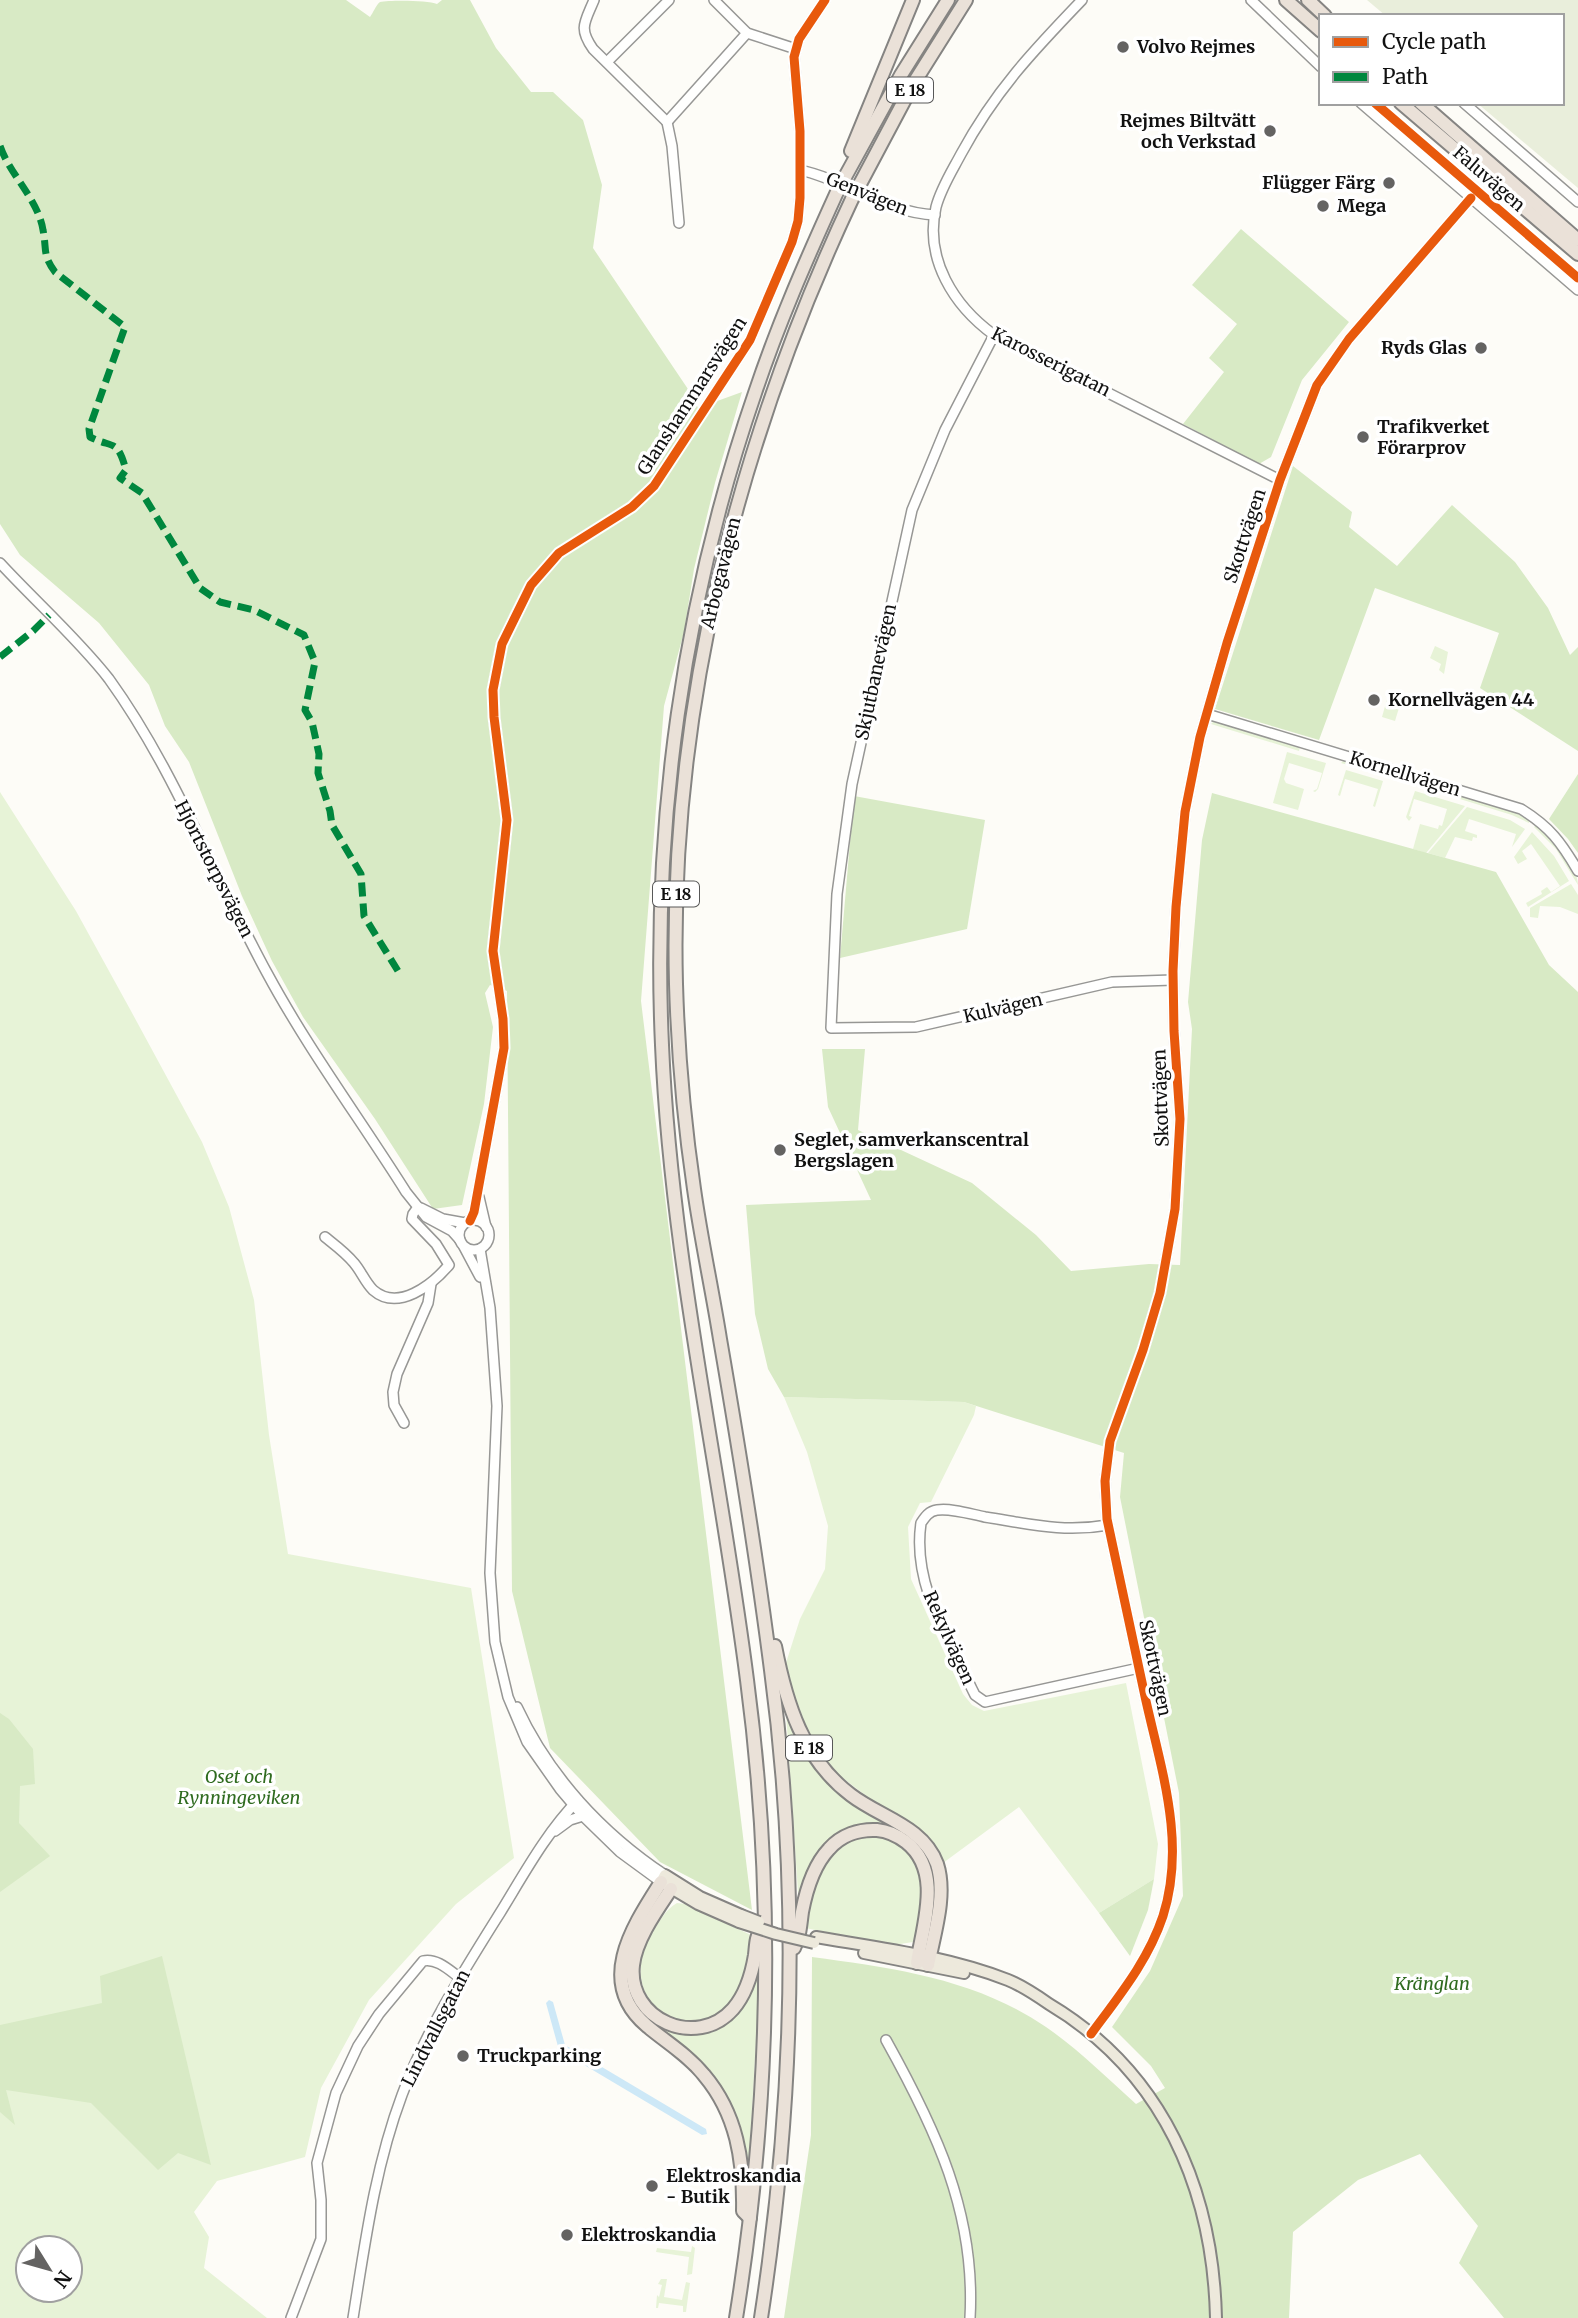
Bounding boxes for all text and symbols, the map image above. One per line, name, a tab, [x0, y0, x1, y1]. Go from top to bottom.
legend	[1319, 14, 1564, 105]
text: Cycle path	[1382, 28, 1486, 55]
place label: Volvo Rejmes	[1136, 35, 1255, 58]
marker: Volvo Rejmes	[1115, 39, 1131, 55]
text: Path	[1382, 63, 1428, 90]
road number: E 18	[887, 78, 933, 102]
place label: Rejmes Biltvätt och Verkstad	[1120, 109, 1257, 153]
marker: Rejmes Biltvätt och Verkstad	[1262, 123, 1278, 139]
street label: Faluvägen	[1448, 141, 1530, 216]
street label: Genvägen	[823, 167, 912, 220]
place label: Flügger Färg	[1262, 171, 1375, 194]
marker: Flügger Färg	[1381, 175, 1397, 191]
place label: Mega	[1337, 194, 1386, 217]
marker: Mega	[1315, 198, 1331, 214]
street label: Glanshammarsvägen	[632, 312, 751, 479]
street label: Karosserigatan	[988, 322, 1115, 401]
place label: Ryds Glas	[1381, 336, 1467, 359]
marker: Ryds Glas	[1473, 340, 1489, 356]
place label: Trafikverket Förarprov	[1377, 415, 1490, 459]
marker: Trafikverket Förarprov	[1355, 429, 1371, 445]
street label: Skottvägen	[1218, 486, 1271, 586]
street label: Arbogavägen	[695, 514, 746, 632]
street label: Skjutbanevägen	[850, 601, 901, 742]
place label: Kornellvägen 44	[1388, 688, 1535, 711]
marker: Kornellvägen 44	[1366, 692, 1382, 708]
street label: Kornellvägen	[1347, 746, 1464, 801]
street label: Hjortstorpsvägen	[170, 796, 259, 941]
road number: E 18	[653, 881, 699, 906]
street label: Kulvägen	[961, 987, 1045, 1028]
street label: Skottvägen	[1147, 1048, 1174, 1148]
place label: Seglet, samverkanscentral Bergslagen	[794, 1128, 1029, 1172]
marker: Seglet, samverkanscentral Bergslagen	[772, 1142, 788, 1158]
street label: Rekylvägen	[919, 1587, 980, 1688]
street label: Skottvägen	[1134, 1617, 1177, 1718]
road number: E 18	[786, 1736, 832, 1760]
park label: Oset och Rynningeviken	[178, 1765, 300, 1809]
street label: Lindvallsgatan	[396, 1965, 475, 2090]
park label: Kränglan	[1393, 1972, 1470, 1995]
place label: Truckparking	[477, 2044, 601, 2067]
marker: Truckparking	[455, 2048, 471, 2064]
place label: Elektroskandia - Butik	[666, 2164, 801, 2208]
marker: Elektroskandia - Butik	[644, 2178, 660, 2194]
place label: Elektroskandia	[581, 2223, 716, 2246]
marker: Elektroskandia	[559, 2227, 575, 2243]
north arrow	[14, 2234, 84, 2304]
text: N	[48, 2266, 77, 2292]

